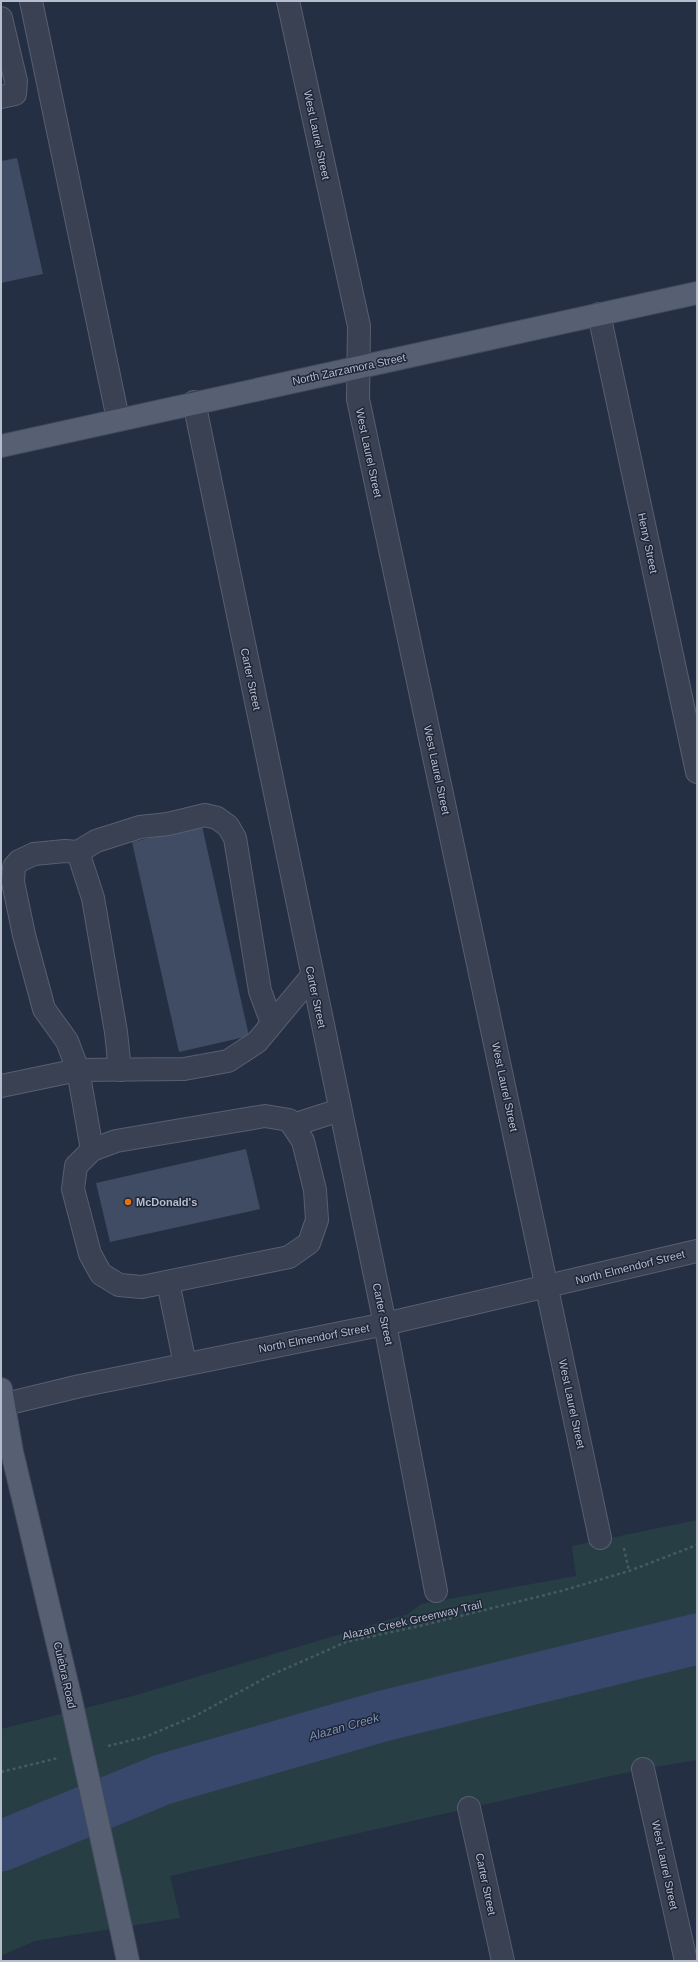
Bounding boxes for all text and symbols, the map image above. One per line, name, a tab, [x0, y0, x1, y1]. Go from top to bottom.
street label: West Laurel Street	[302, 89, 332, 181]
street label: North Zarzamora Street	[291, 351, 407, 387]
street label: West Laurel Street	[354, 407, 384, 499]
street label: Henry Street	[636, 512, 660, 574]
street label: Carter Street	[239, 647, 263, 711]
street label: West Laurel Street	[422, 724, 452, 816]
street label: Carter Street	[304, 965, 328, 1029]
street label: West Laurel Street	[490, 1041, 520, 1133]
place label: McDonald's	[136, 1196, 197, 1208]
marker: McDonald's	[123, 1197, 133, 1207]
street label: North Elmendorf Street	[574, 1248, 686, 1286]
street label: Carter Street	[371, 1282, 395, 1346]
street label: North Elmendorf Street	[258, 1321, 370, 1355]
street label: West Laurel Street	[557, 1358, 587, 1450]
street label: Alazan Creek Greenway Trail	[341, 1598, 483, 1642]
street label: Culebra Road	[52, 1641, 78, 1709]
water label: Alazan Creek	[306, 1710, 382, 1744]
street label: West Laurel Street	[650, 1819, 680, 1911]
street label: Carter Street	[474, 1852, 498, 1916]

